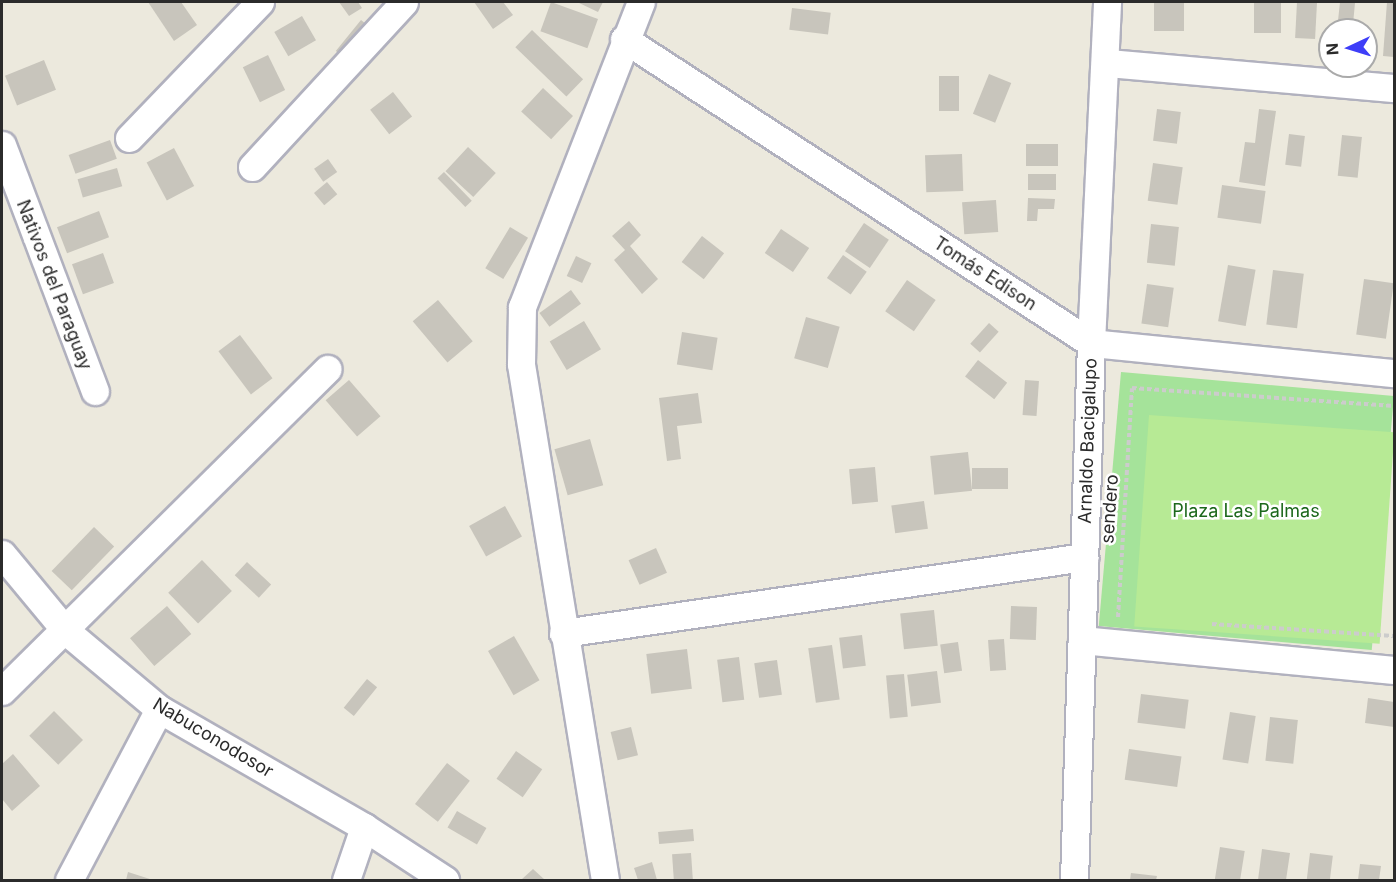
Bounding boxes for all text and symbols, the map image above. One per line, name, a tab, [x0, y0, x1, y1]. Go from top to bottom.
north arrow	[1318, 18, 1378, 78]
text: N	[1322, 42, 1342, 56]
street label: Nativos del Paraguay	[12, 197, 96, 373]
street label: Tomás Edison	[929, 233, 1041, 315]
street label: Arnaldo Bacigalupo	[1074, 358, 1102, 524]
street label: sendero	[1097, 474, 1123, 544]
park label: Plaza Las Palmas	[1172, 500, 1320, 522]
street label: Nabuconodosor	[149, 694, 277, 782]

